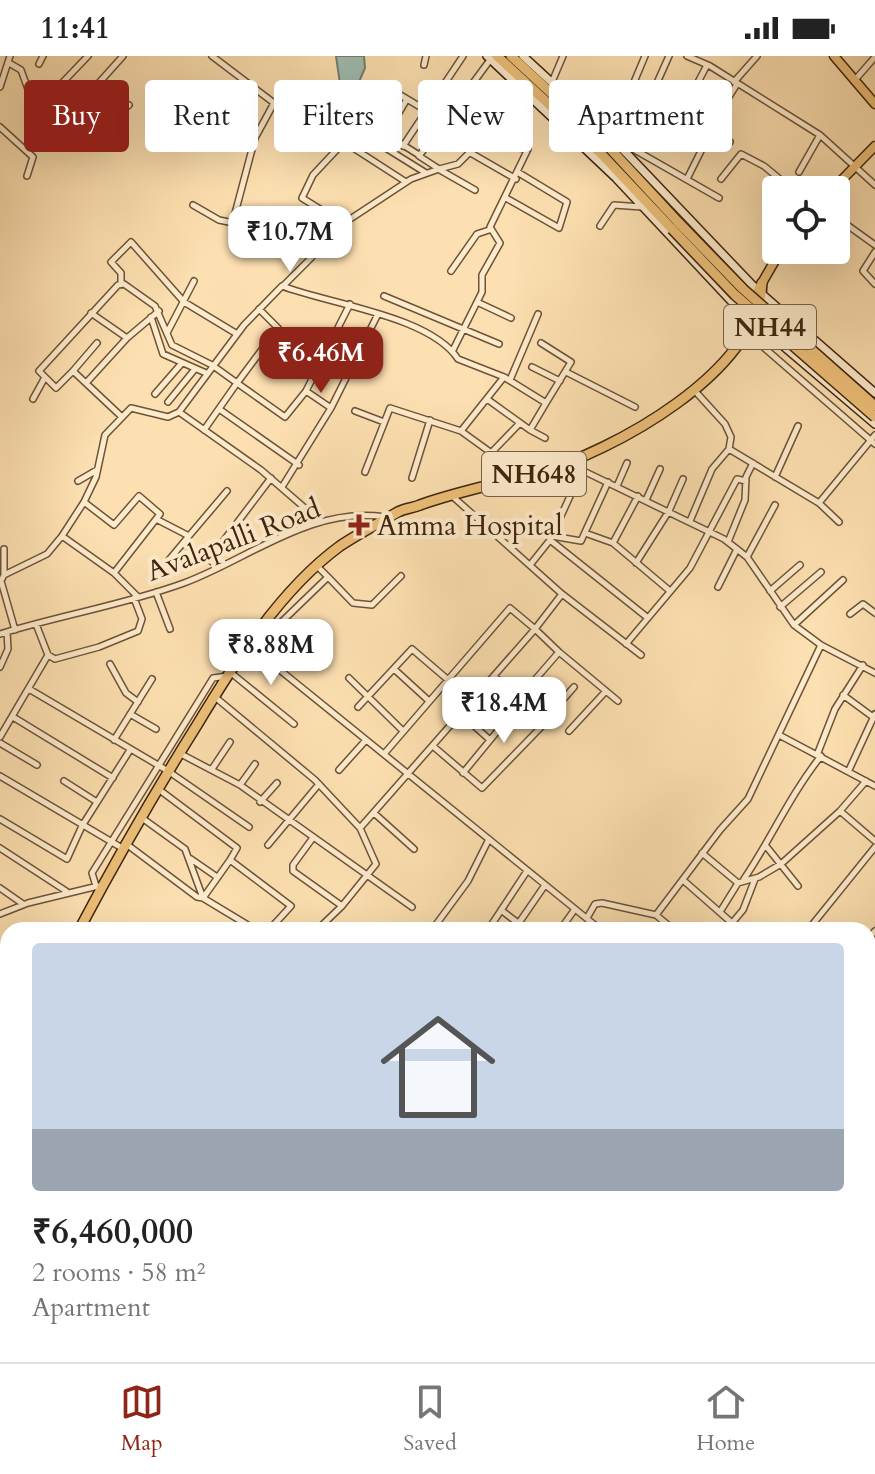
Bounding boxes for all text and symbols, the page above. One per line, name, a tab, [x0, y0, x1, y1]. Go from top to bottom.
text: 11:41	[40, 8, 110, 49]
chip: Buy	[24, 80, 129, 152]
chip: Rent	[145, 80, 258, 152]
chip: Filters	[274, 80, 402, 152]
chip: New	[418, 80, 533, 152]
chip: Apartment	[549, 80, 732, 152]
map controls	[762, 176, 850, 264]
button: locate	[762, 176, 850, 264]
pin: ₹10.7M	[225, 206, 355, 274]
text: ₹10.7M	[246, 214, 334, 249]
road number: NH44	[724, 305, 816, 349]
pin: ₹6.46M	[256, 327, 386, 395]
text: ₹6.46M	[277, 335, 365, 370]
road number: NH648	[482, 452, 586, 496]
street label: Avalapalli Road	[141, 489, 326, 591]
place label: Amma Hospital	[377, 507, 563, 545]
marker: Amma Hospital	[348, 514, 370, 536]
pin: ₹8.88M	[206, 619, 336, 687]
text: ₹8.88M	[227, 627, 315, 662]
pin: ₹18.4M	[439, 677, 569, 745]
text: ₹18.4M	[460, 685, 548, 720]
icon: home	[366, 995, 510, 1139]
text: ₹6,460,000	[32, 1209, 193, 1255]
text: 2 rooms · 58 m²	[32, 1255, 205, 1290]
text: Apartment	[32, 1290, 150, 1325]
tab: Map	[120, 1380, 164, 1458]
tab: Saved	[403, 1380, 457, 1458]
tab: Home	[696, 1380, 755, 1458]

